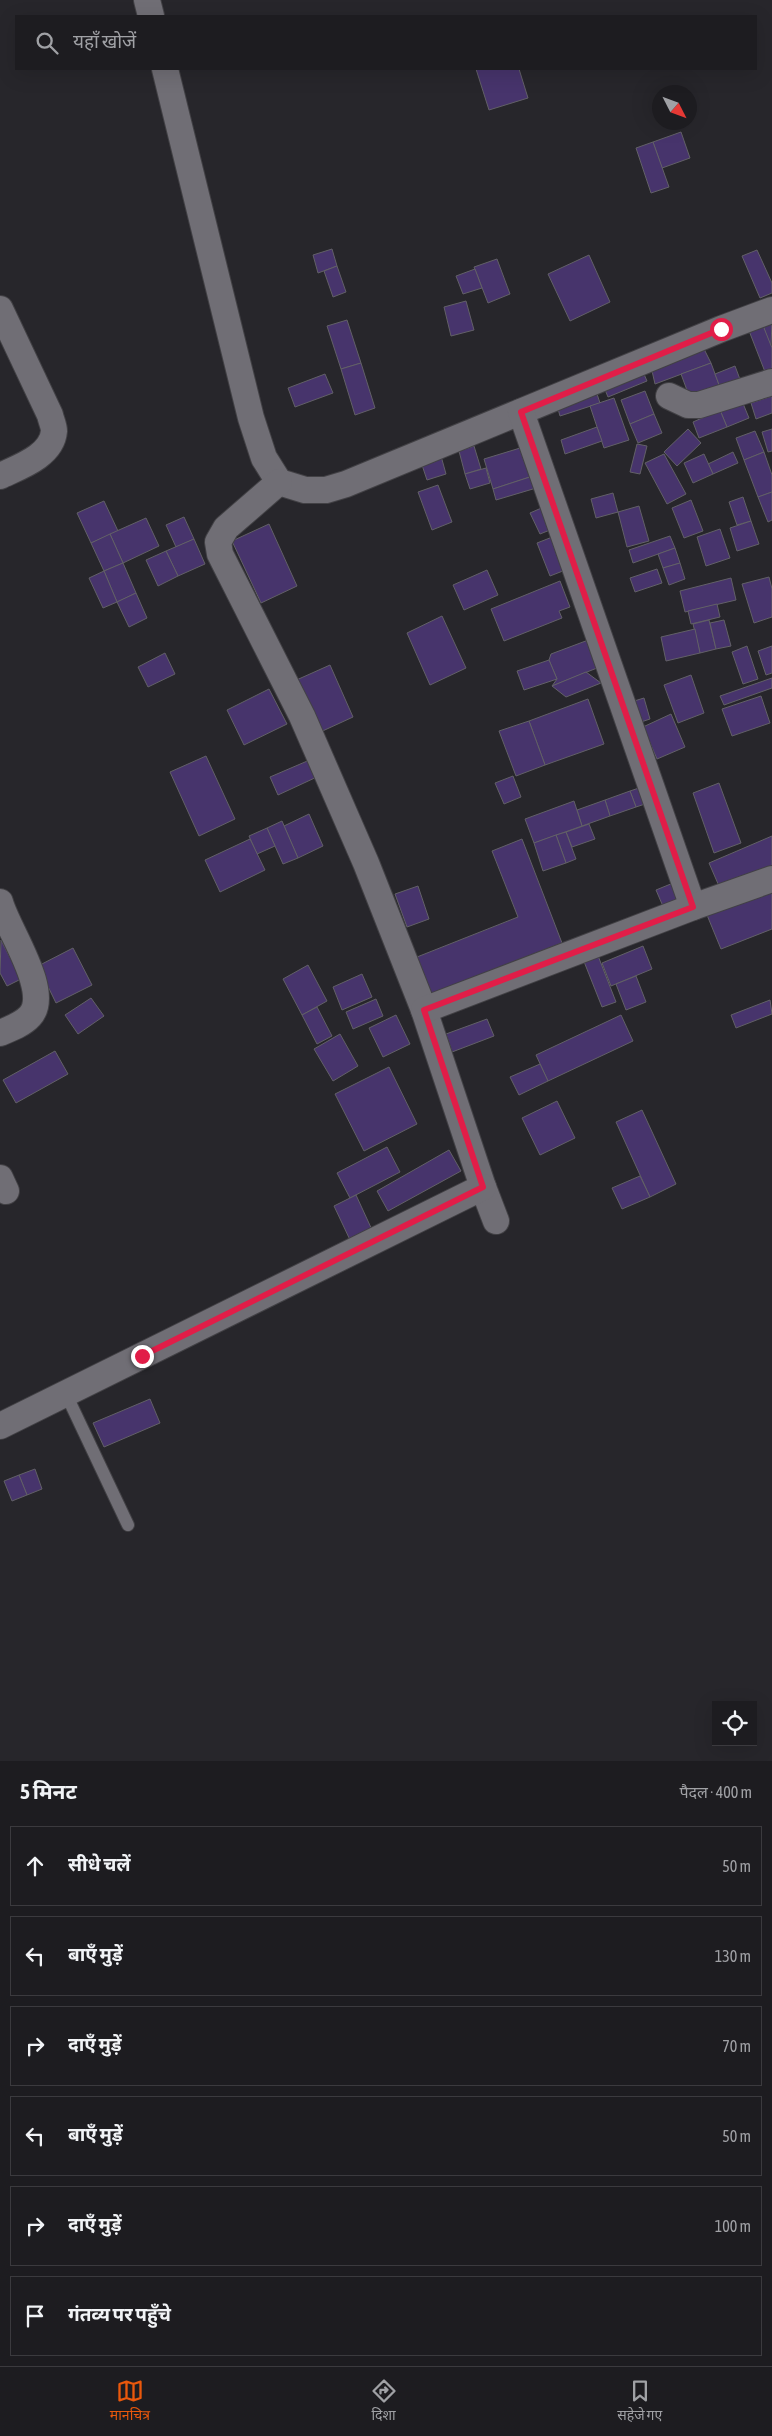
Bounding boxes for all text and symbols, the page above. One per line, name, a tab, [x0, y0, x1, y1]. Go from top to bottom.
search box	[15, 15, 757, 70]
icon: search	[33, 29, 61, 57]
text: यहाँ खोजें	[73, 30, 136, 52]
north arrow	[652, 85, 697, 130]
route start	[710, 318, 733, 341]
route end	[131, 1345, 154, 1368]
map controls	[712, 1701, 757, 1746]
button: locate	[712, 1701, 757, 1746]
text: 5 मिनट	[20, 1779, 77, 1803]
text: पैदल · 400 m	[679, 1783, 752, 1801]
icon: ahead	[21, 1852, 49, 1880]
text: सीधे चलें	[68, 1853, 131, 1875]
text: 50 m	[722, 1857, 751, 1875]
icon: left	[21, 1942, 49, 1970]
text: बाएँ मुड़ें	[68, 1943, 123, 1965]
text: 130 m	[715, 1947, 751, 1965]
icon: right	[21, 2032, 49, 2060]
text: दाएँ मुड़ें	[68, 2033, 122, 2055]
text: 70 m	[722, 2037, 751, 2055]
icon: left	[21, 2122, 49, 2150]
text: बाएँ मुड़ें	[68, 2123, 123, 2145]
text: 50 m	[722, 2127, 751, 2145]
icon: right	[21, 2212, 49, 2240]
text: दाएँ मुड़ें	[68, 2213, 122, 2235]
text: 100 m	[715, 2217, 751, 2235]
icon: arrive	[21, 2302, 49, 2330]
text: गंतव्य पर पहुँचे	[68, 2303, 171, 2325]
tab: मानचित्र	[110, 2377, 150, 2426]
tab: दिशा	[370, 2377, 398, 2426]
tab: सहेजे गए	[617, 2377, 662, 2426]

